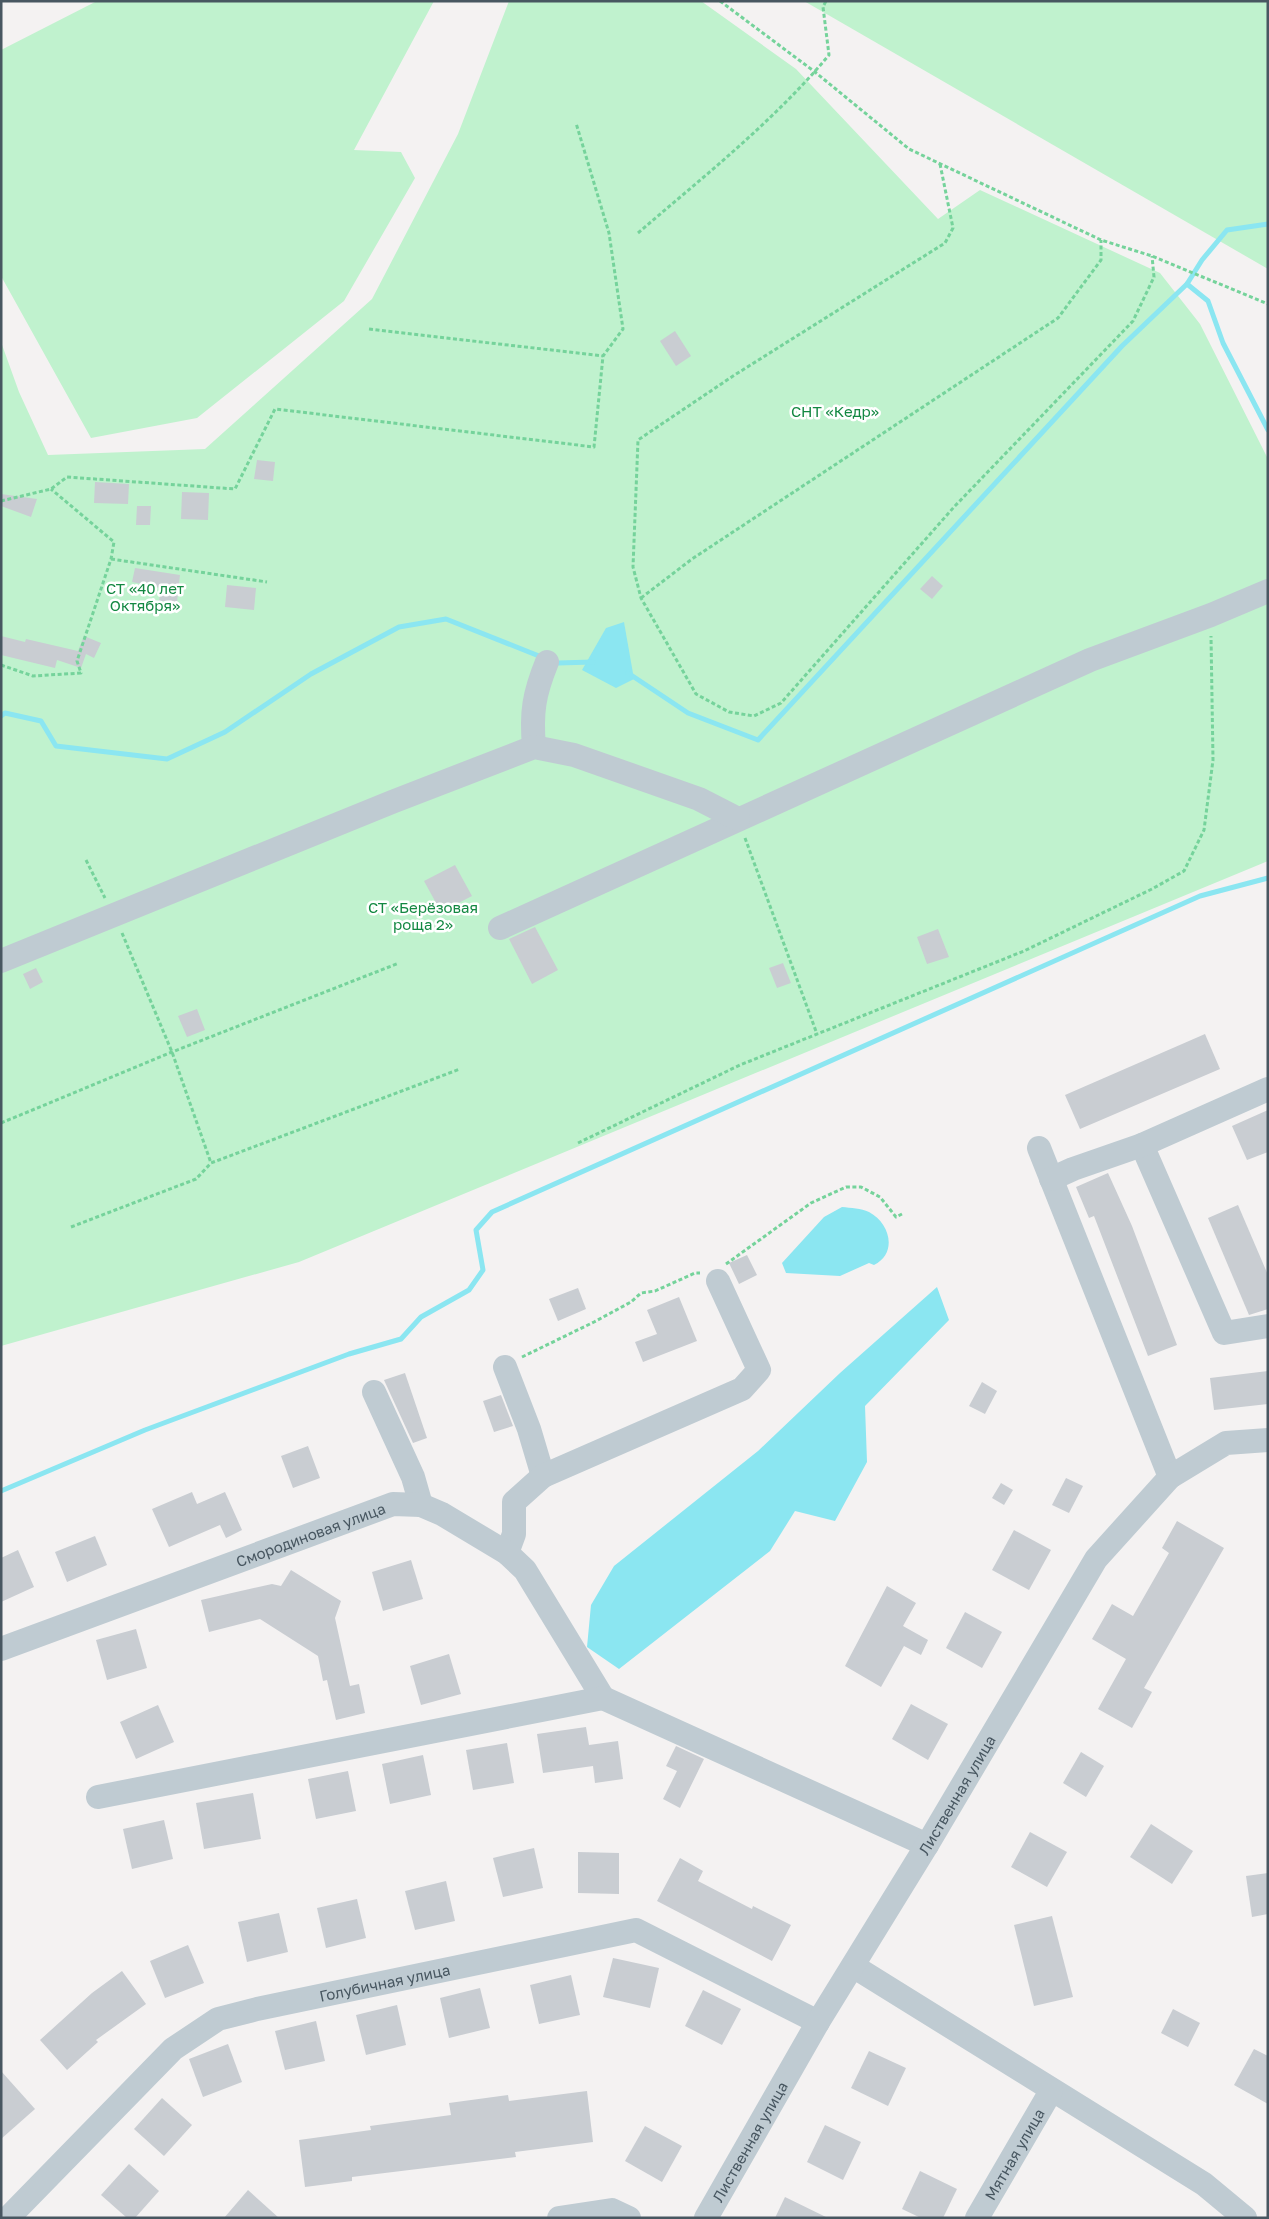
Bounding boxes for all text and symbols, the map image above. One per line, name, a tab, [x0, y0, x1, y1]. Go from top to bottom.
park label: СНТ «Кедр»	[791, 402, 879, 420]
park label: СТ «40 лет Октября»	[106, 579, 185, 614]
park label: СТ «Берёзовая роща 2»	[368, 898, 478, 933]
street label: Смородиновая улица	[233, 1499, 388, 1570]
street label: Лиственная улица	[914, 1732, 999, 1858]
street label: Голубичная улица	[318, 1960, 452, 2005]
street label: Лиственная улица	[708, 2078, 791, 2205]
street label: Мятная улица	[981, 2105, 1048, 2203]

